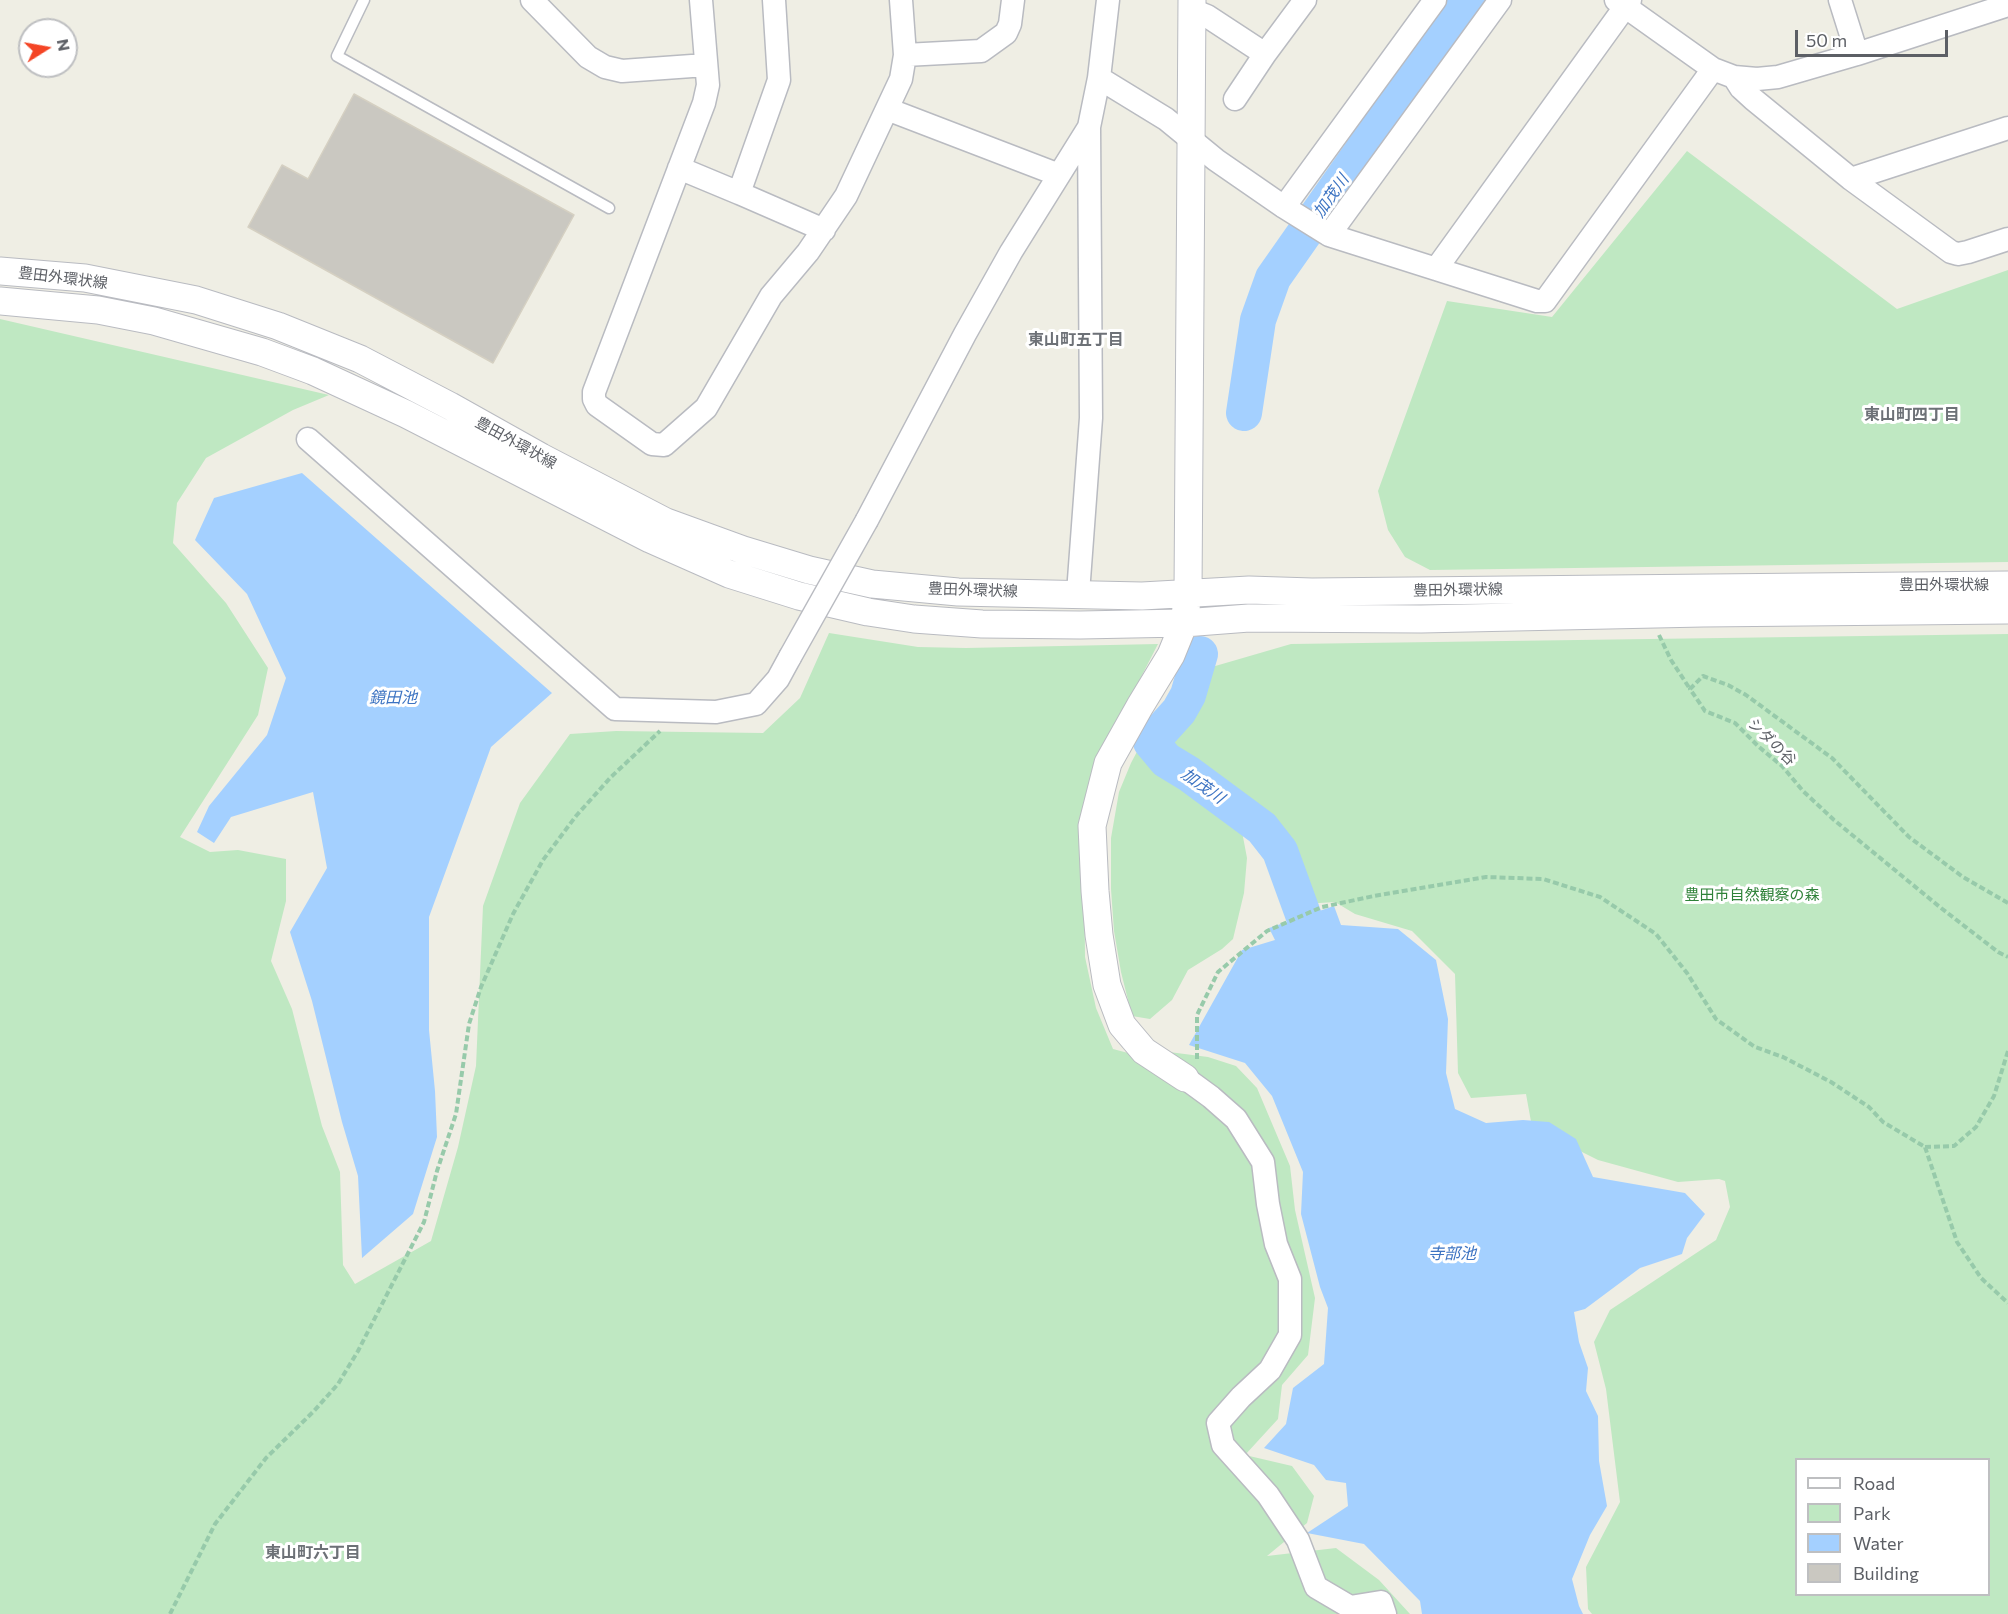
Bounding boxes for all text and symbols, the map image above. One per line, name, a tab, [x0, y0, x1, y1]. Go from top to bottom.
north arrow	[18, 18, 78, 78]
scale bar	[1798, 18, 1951, 56]
text: 50 m	[1806, 29, 1847, 51]
text: N	[54, 37, 75, 53]
water label: 加茂川	[1309, 171, 1353, 221]
street label: 豊田外環状線	[17, 264, 109, 292]
district label: 東山町五丁目	[1028, 330, 1124, 350]
district label: 東山町四丁目	[1864, 405, 1960, 425]
street label: 豊田外環状線	[472, 413, 560, 473]
street label: 豊田外環状線	[1899, 576, 1989, 594]
street label: 豊田外環状線	[928, 579, 1018, 601]
street label: 豊田外環状線	[1413, 580, 1503, 600]
water label: 鏡田池	[369, 688, 417, 708]
street label: シダの谷	[1744, 715, 1800, 769]
water label: 加茂川	[1178, 764, 1228, 808]
park label: 豊田市自然観察の森	[1685, 886, 1819, 904]
water label: 寺部池	[1428, 1244, 1476, 1264]
legend	[1795, 1458, 1990, 1596]
text: Road	[1853, 1472, 1895, 1494]
text: Park	[1853, 1502, 1891, 1524]
text: Water	[1853, 1532, 1904, 1554]
district label: 東山町六丁目	[265, 1543, 361, 1563]
text: Building	[1853, 1562, 1919, 1584]

